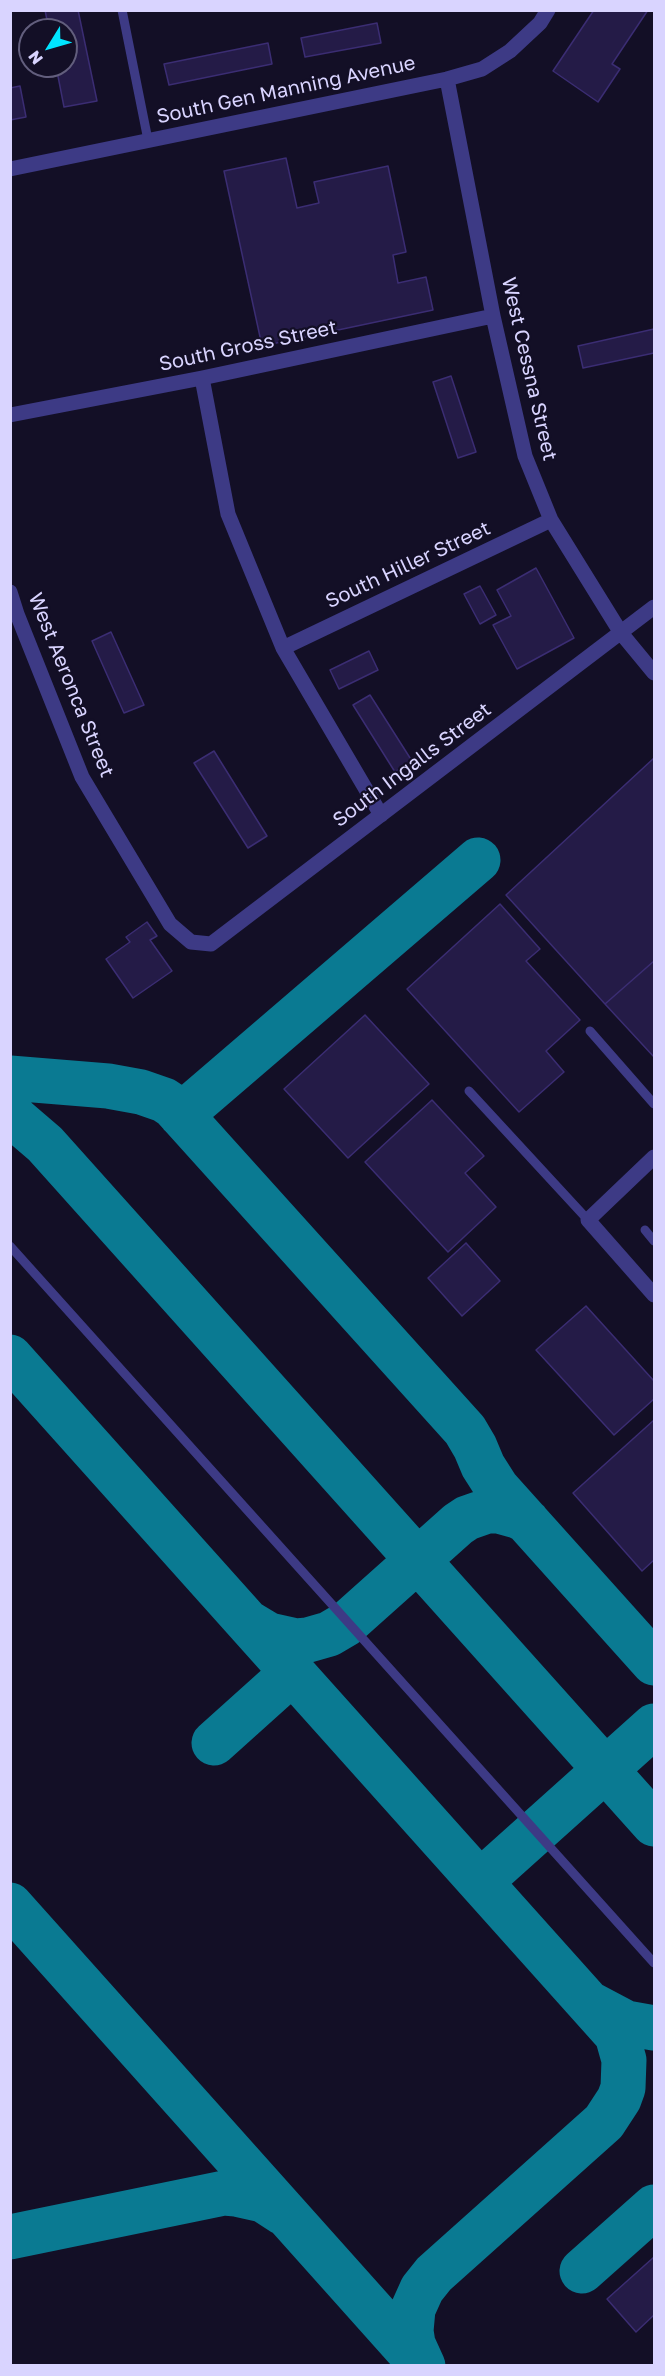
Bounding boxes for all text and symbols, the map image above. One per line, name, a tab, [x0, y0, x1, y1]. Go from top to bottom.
north arrow	[18, 18, 78, 78]
text: N	[24, 47, 47, 69]
street label: South Gen Manning Avenue	[154, 51, 418, 129]
street label: West Cessna Street	[496, 275, 562, 463]
street label: South Gross Street	[157, 315, 339, 377]
street label: South Hiller Street	[322, 516, 494, 614]
street label: West Aeronca Street	[23, 589, 119, 781]
street label: South Ingalls Street	[328, 698, 496, 832]

